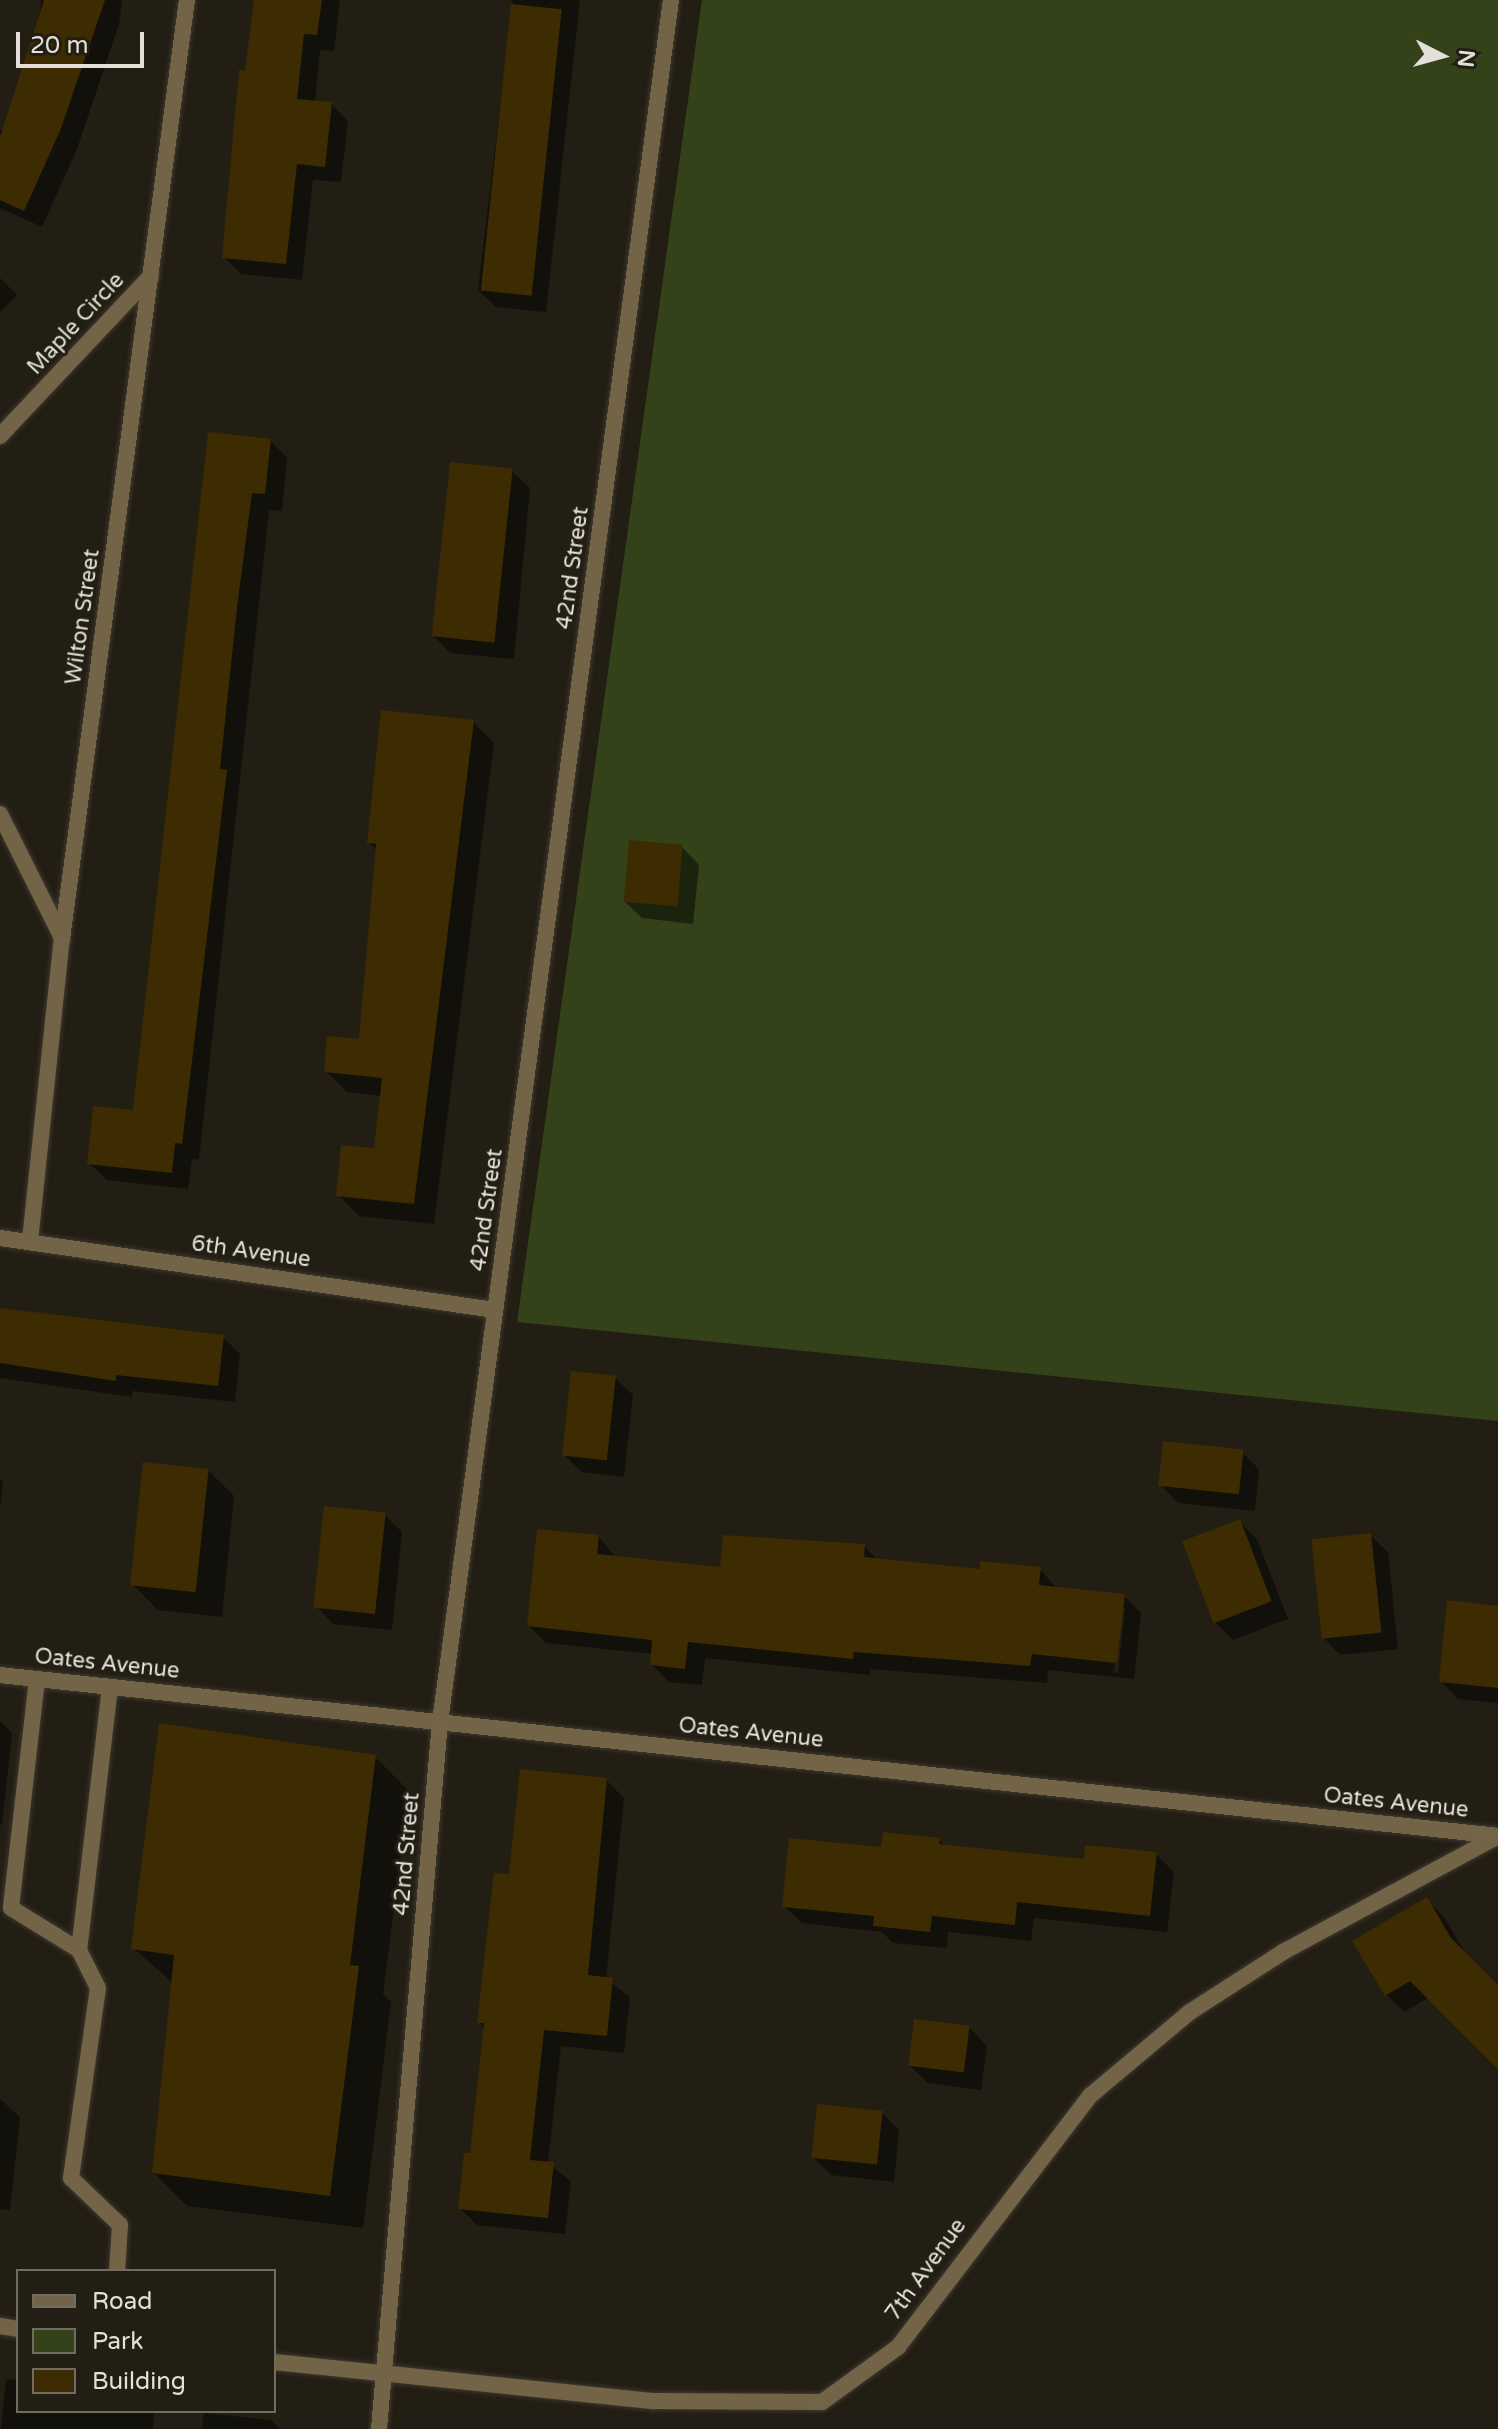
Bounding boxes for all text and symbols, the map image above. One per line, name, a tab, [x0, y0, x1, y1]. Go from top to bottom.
scale bar	[20, 16, 148, 66]
north arrow	[1402, 16, 1482, 96]
text: 20 m	[30, 31, 88, 60]
text: N	[1452, 48, 1480, 69]
street label: Maple Circle	[22, 268, 130, 380]
street label: 42nd Street	[551, 505, 595, 631]
street label: Wilton Street	[60, 548, 106, 686]
street label: 42nd Street	[465, 1147, 509, 1273]
street label: 6th Avenue	[190, 1231, 312, 1273]
street label: Oates Avenue	[33, 1643, 181, 1685]
street label: Oates Avenue	[677, 1712, 825, 1754]
street label: Oates Avenue	[1322, 1782, 1470, 1824]
street label: 42nd Street	[388, 1791, 426, 1917]
street label: 7th Avenue	[880, 2214, 972, 2326]
legend	[16, 2269, 276, 2413]
text: Road	[92, 2287, 152, 2316]
text: Park	[92, 2327, 143, 2356]
text: Building	[92, 2367, 186, 2396]

